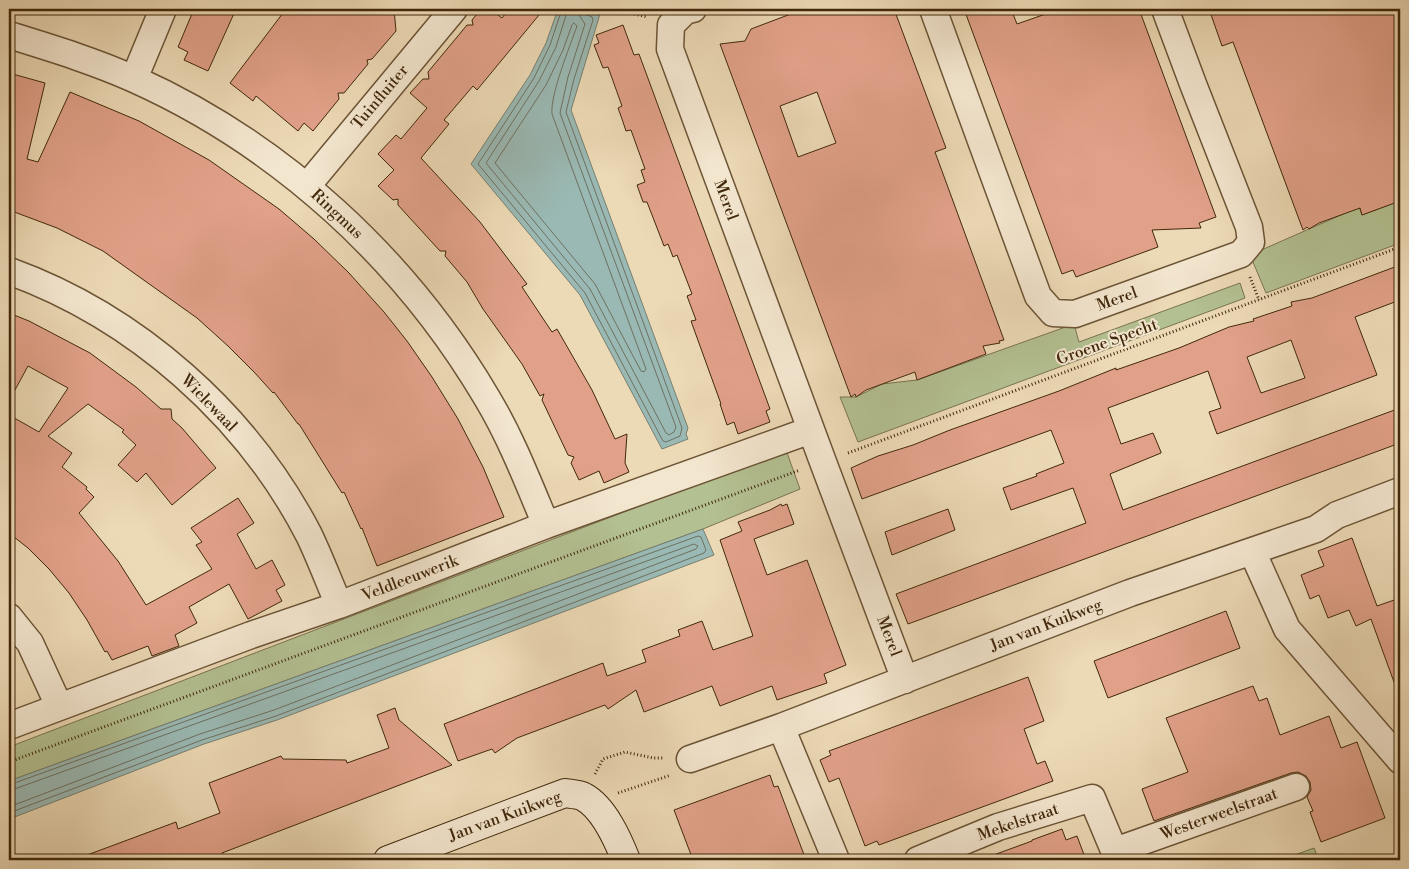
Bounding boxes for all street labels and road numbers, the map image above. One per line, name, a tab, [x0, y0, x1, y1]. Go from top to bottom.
street label: Tuinfluiter	[347, 61, 413, 133]
street label: Merel	[709, 177, 743, 223]
street label: Ringmus	[307, 185, 367, 243]
street label: Merel	[1094, 282, 1140, 316]
street label: Groene Specht	[1054, 314, 1161, 370]
street label: Wielewaal	[176, 369, 241, 436]
street label: Veldleeuwerik	[358, 550, 463, 606]
street label: Jan van Kuikweg	[986, 594, 1106, 656]
street label: Merel	[872, 613, 906, 659]
street label: Westerweelstraat	[1157, 783, 1281, 845]
street label: Jan van Kuikweg	[445, 786, 565, 846]
street label: Mekelstraat	[975, 799, 1062, 845]

